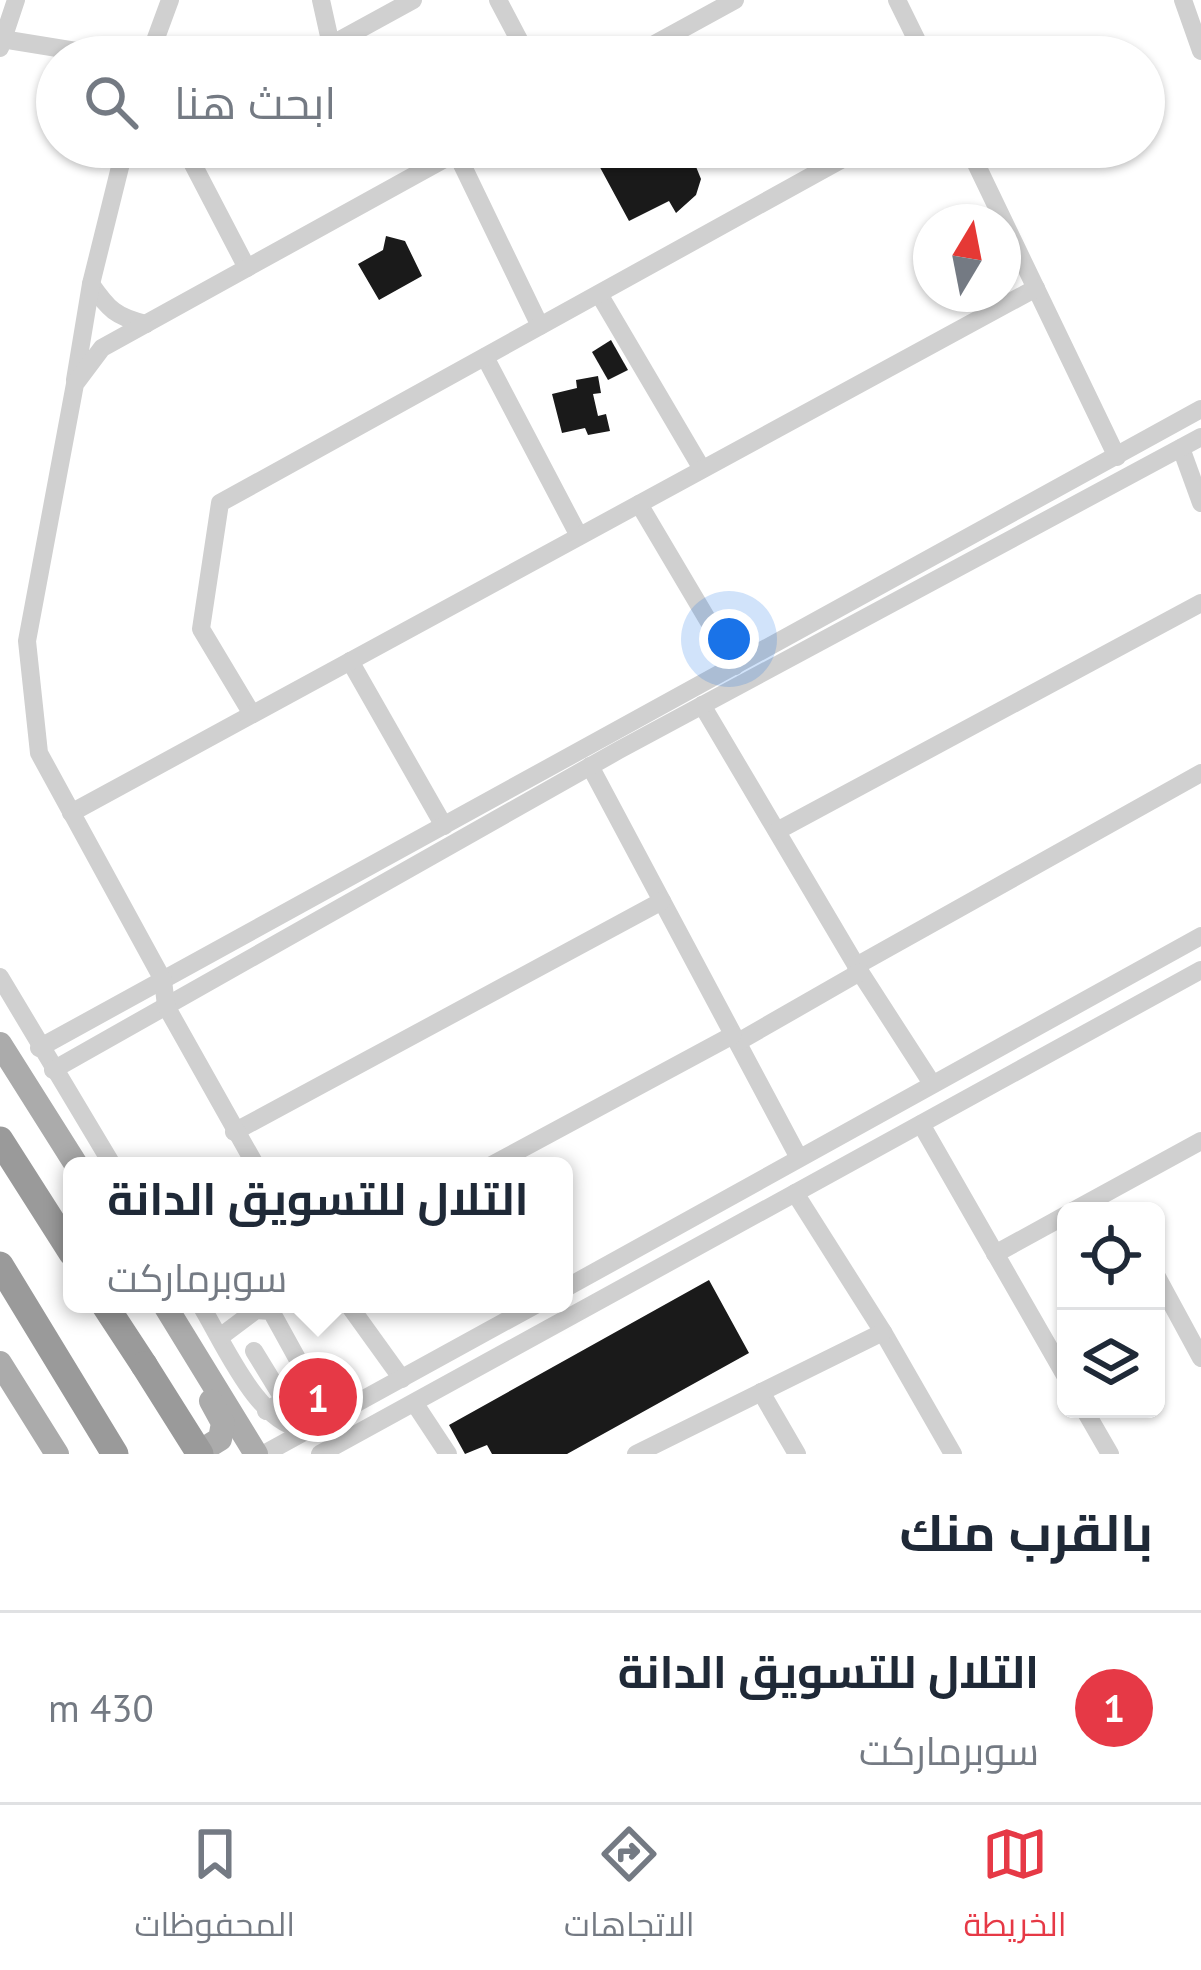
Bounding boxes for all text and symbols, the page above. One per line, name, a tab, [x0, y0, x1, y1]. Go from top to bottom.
search box	[36, 36, 1165, 168]
icon: search	[78, 69, 144, 135]
text: ابحث هنا	[174, 73, 336, 131]
north arrow	[913, 204, 1021, 312]
your location	[699, 609, 759, 669]
popup	[63, 1157, 573, 1313]
text: التلال للتسويق الدانة	[107, 1169, 529, 1227]
map controls	[1057, 1202, 1165, 1418]
button: locate	[1057, 1202, 1165, 1310]
text: سوبرماركت	[107, 1252, 287, 1303]
button: layers	[1057, 1310, 1165, 1418]
pin: 1	[279, 1352, 357, 1442]
text: بالقرب منك	[900, 1499, 1153, 1565]
text: التلال للتسويق الدانة	[618, 1642, 1039, 1700]
text: 430 m	[48, 1682, 154, 1733]
text: 1	[1103, 1682, 1125, 1733]
text: سوبرماركت	[859, 1725, 1039, 1776]
tab: المحفوظات	[134, 1821, 295, 1955]
tab: الاتجاهات	[564, 1821, 695, 1955]
tab: الخريطة	[964, 1821, 1067, 1955]

